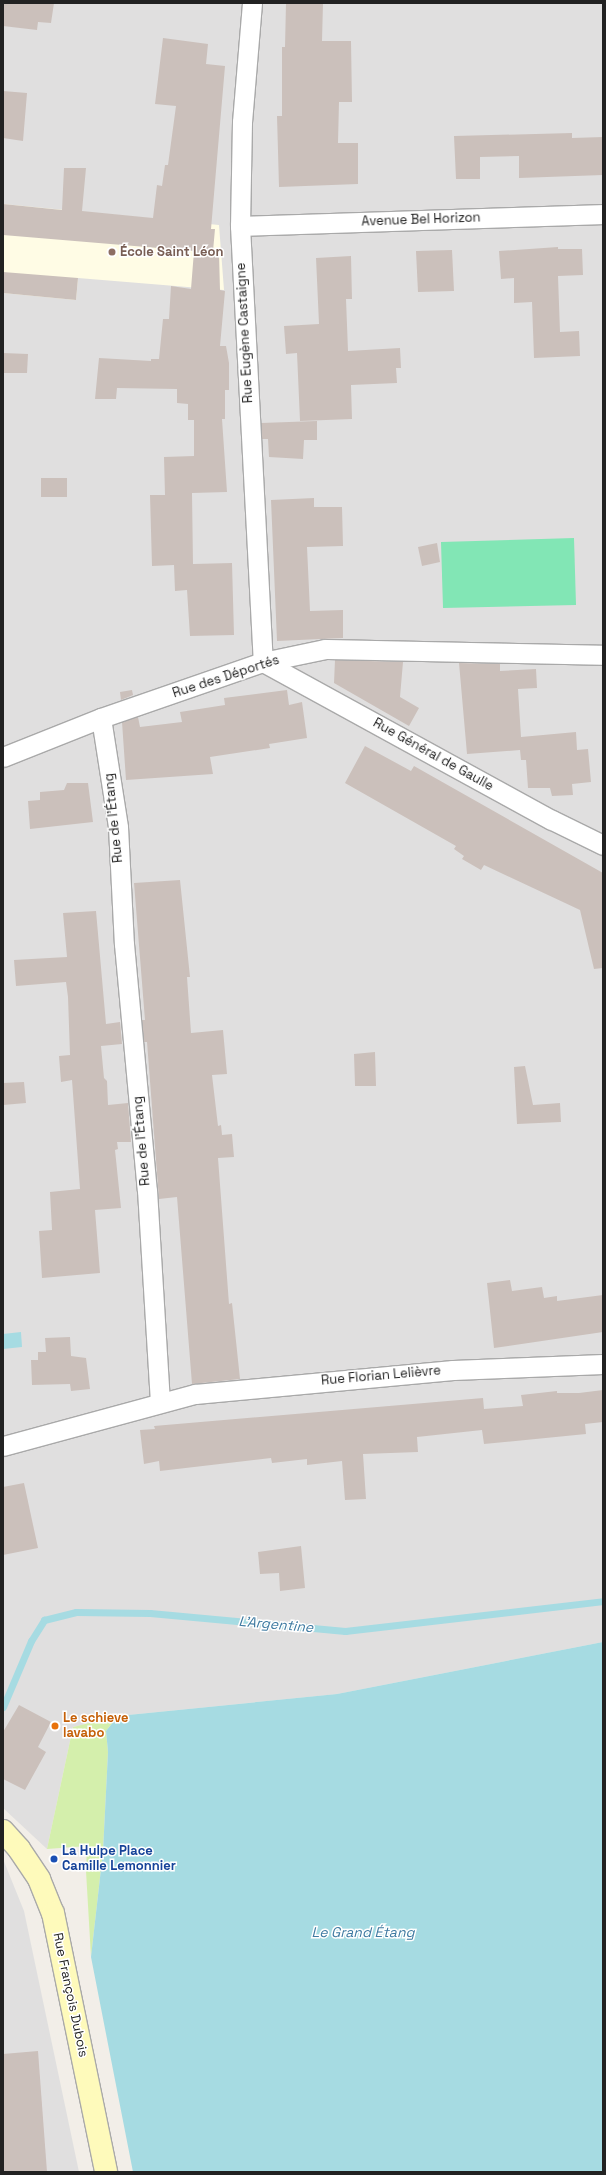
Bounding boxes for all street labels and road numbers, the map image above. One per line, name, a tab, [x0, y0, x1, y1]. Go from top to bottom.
street label: Avenue Bel Horizon	[361, 210, 481, 230]
street label: Rue Eugène Castaigne	[234, 262, 256, 404]
street label: Rue des Déportés	[171, 652, 281, 702]
street label: Rue Général de Gaulle	[370, 715, 496, 795]
street label: Rue de l'Étang	[102, 772, 126, 864]
street label: Rue de l'Étang	[130, 1095, 154, 1187]
street label: Rue Florian Lelièvre	[320, 1363, 442, 1389]
street label: Rue François Dubois	[49, 1931, 91, 2059]

